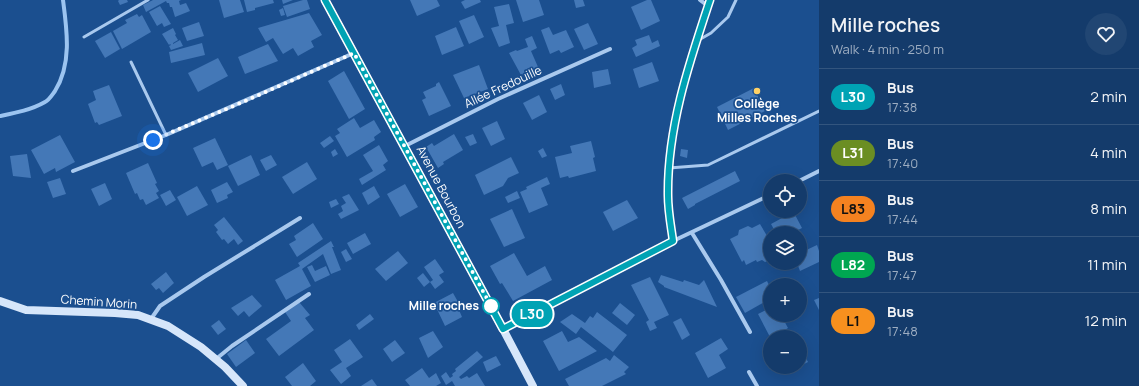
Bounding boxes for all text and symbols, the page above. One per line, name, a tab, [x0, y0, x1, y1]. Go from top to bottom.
text: Mille roches	[831, 12, 940, 38]
button: heart	[1085, 13, 1127, 55]
text: Walk · 4 min · 250 m	[831, 40, 944, 58]
street label: Allée Fredouille	[461, 61, 544, 112]
text: Bus	[887, 77, 914, 98]
marker: Collège Milles Roches	[752, 86, 762, 96]
text: 2 min	[1090, 86, 1127, 107]
text: L30	[841, 87, 865, 106]
place label: Collège Milles Roches	[717, 95, 797, 126]
text: 17:38	[887, 98, 917, 116]
your location	[143, 130, 163, 150]
text: Bus	[887, 133, 914, 154]
text: 4 min	[1090, 142, 1127, 163]
street label: Avenue Bourbon	[413, 143, 470, 231]
text: L31	[842, 143, 864, 162]
text: 17:40	[887, 154, 918, 172]
map controls	[763, 174, 807, 374]
button: locate	[763, 174, 807, 218]
text: Bus	[887, 189, 914, 210]
text: 8 min	[1090, 198, 1127, 219]
text: L83	[841, 199, 865, 218]
text: 17:44	[887, 210, 918, 228]
button: layers	[763, 226, 807, 270]
text: Bus	[887, 245, 914, 266]
text: 11 min	[1087, 254, 1127, 275]
text: L82	[841, 255, 865, 274]
text: 17:47	[887, 266, 917, 284]
button: +	[763, 278, 807, 322]
street label: Chemin Morin	[60, 290, 138, 313]
place label: Mille roches	[409, 297, 479, 314]
marker: Mille roches	[482, 297, 500, 315]
line badge: L30	[509, 301, 555, 327]
text: Bus	[887, 301, 914, 322]
text: L30	[520, 304, 544, 323]
text: 12 min	[1084, 310, 1127, 331]
text: L1	[846, 311, 860, 330]
text: 17:48	[887, 322, 918, 340]
button: −	[763, 330, 807, 374]

